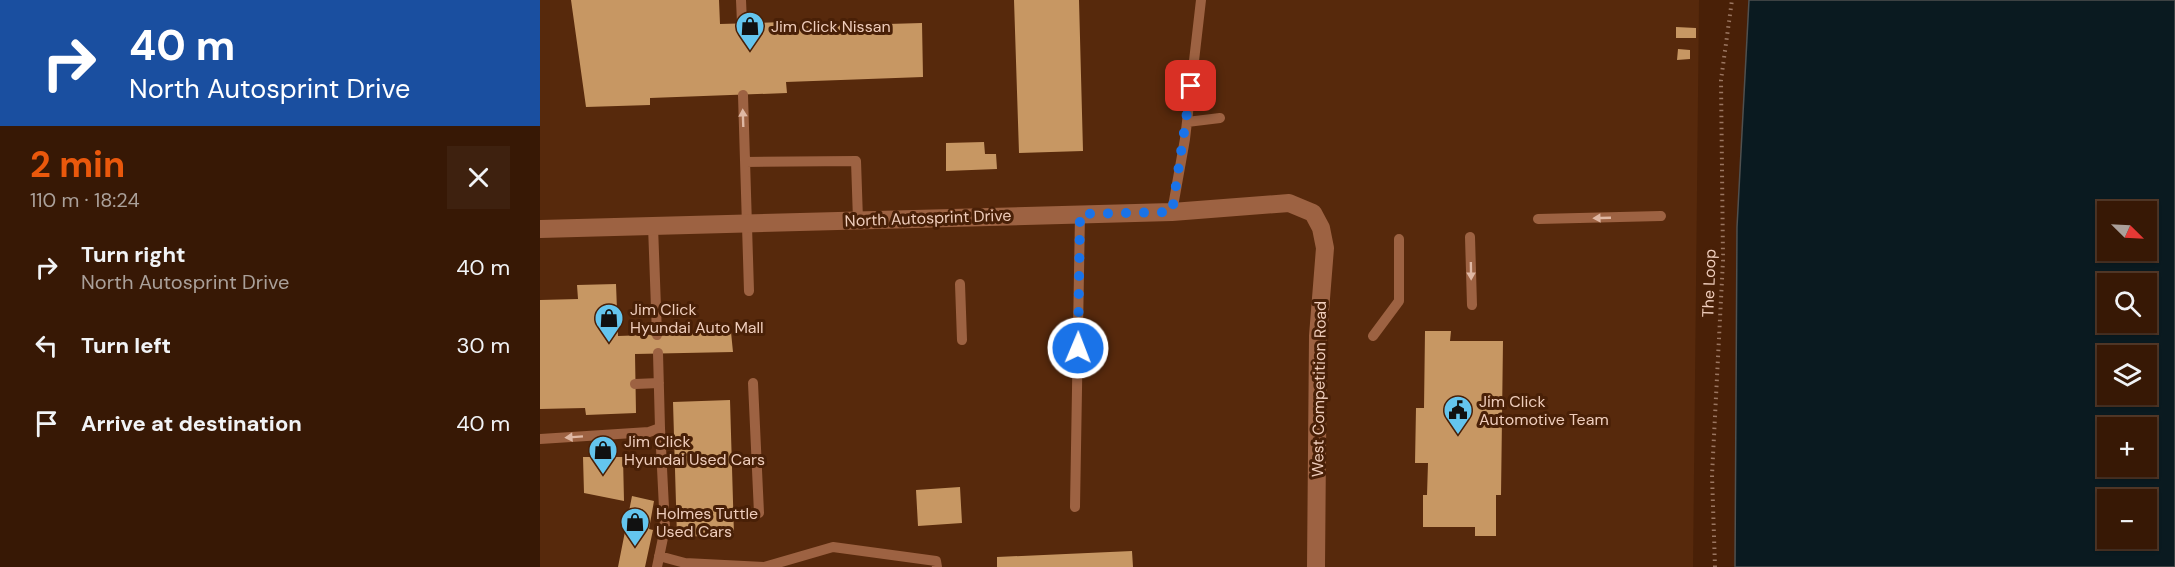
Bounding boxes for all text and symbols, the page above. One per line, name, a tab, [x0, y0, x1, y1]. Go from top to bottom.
shop icon: Jim Click Nissan	[734, 10, 766, 52]
place label: Jim Click Nissan	[771, 16, 891, 37]
text: 40 m	[129, 18, 235, 73]
icon: right	[30, 24, 108, 102]
pin	[1165, 60, 1216, 111]
icon: arrive	[1174, 69, 1207, 102]
text: North Autosprint Drive	[129, 71, 410, 106]
one-way arrow	[739, 108, 748, 127]
text: 2 min	[30, 141, 125, 188]
button: close	[447, 146, 510, 209]
text: 110 m · 18:24	[30, 187, 140, 213]
north arrow	[2097, 201, 2157, 261]
map controls	[2097, 201, 2157, 549]
street label: North Autosprint Drive	[844, 205, 1012, 231]
one-way arrow	[1593, 213, 1612, 223]
text: Turn right	[81, 240, 186, 269]
street label: The Loop	[1697, 248, 1721, 318]
icon: right	[30, 251, 63, 284]
text: 40 m	[456, 253, 510, 282]
one-way arrow	[1466, 262, 1476, 281]
text: North Autosprint Drive	[81, 269, 289, 295]
button: search	[2097, 273, 2157, 333]
place label: Jim Click Hyundai Auto Mall	[630, 299, 764, 338]
street label: West Competition Road	[1307, 301, 1331, 477]
shop icon: Jim Click Hyundai Auto Mall	[593, 302, 625, 344]
position arrow	[1046, 316, 1110, 380]
icon: left	[30, 329, 63, 362]
text: Turn left	[81, 331, 171, 360]
text: 30 m	[456, 331, 510, 360]
button: layers	[2097, 345, 2157, 405]
place label: Jim Click Automotive Team	[1479, 391, 1609, 430]
public building icon: Jim Click Automotive Team	[1442, 394, 1474, 436]
icon: arrive	[30, 407, 63, 440]
text: Arrive at destination	[81, 409, 302, 438]
text: 40 m	[456, 409, 510, 438]
button: +	[2097, 417, 2157, 477]
place label: Jim Click Hyundai Used Cars	[624, 431, 765, 470]
one-way arrow	[564, 432, 583, 442]
shop icon: Jim Click Hyundai Used Cars	[587, 434, 619, 476]
button: −	[2097, 489, 2157, 549]
place label: Holmes Tuttle Used Cars	[656, 503, 758, 542]
shop icon: Holmes Tuttle Used Cars	[619, 506, 651, 548]

